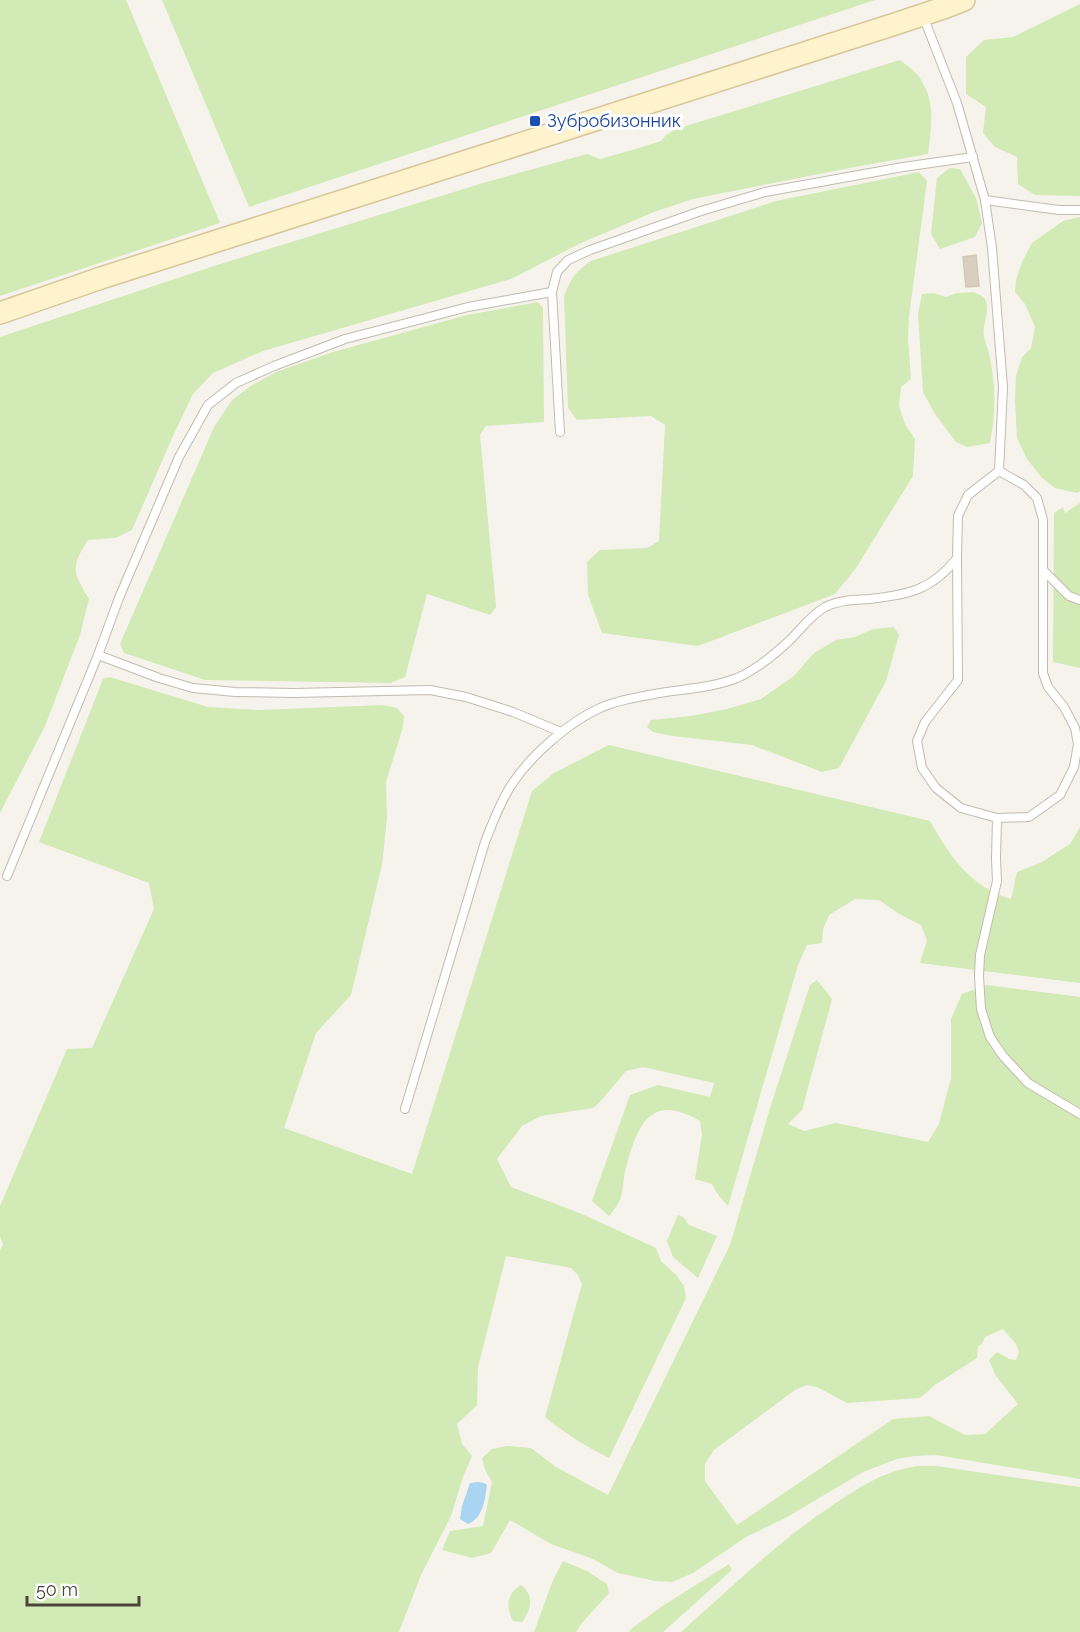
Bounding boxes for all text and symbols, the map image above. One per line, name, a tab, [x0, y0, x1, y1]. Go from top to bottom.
place label: Зубробизонник	[547, 110, 681, 131]
marker: Зубробизонник	[528, 114, 542, 128]
scale bar	[27, 1569, 140, 1607]
text: 50 m	[36, 1579, 78, 1600]

